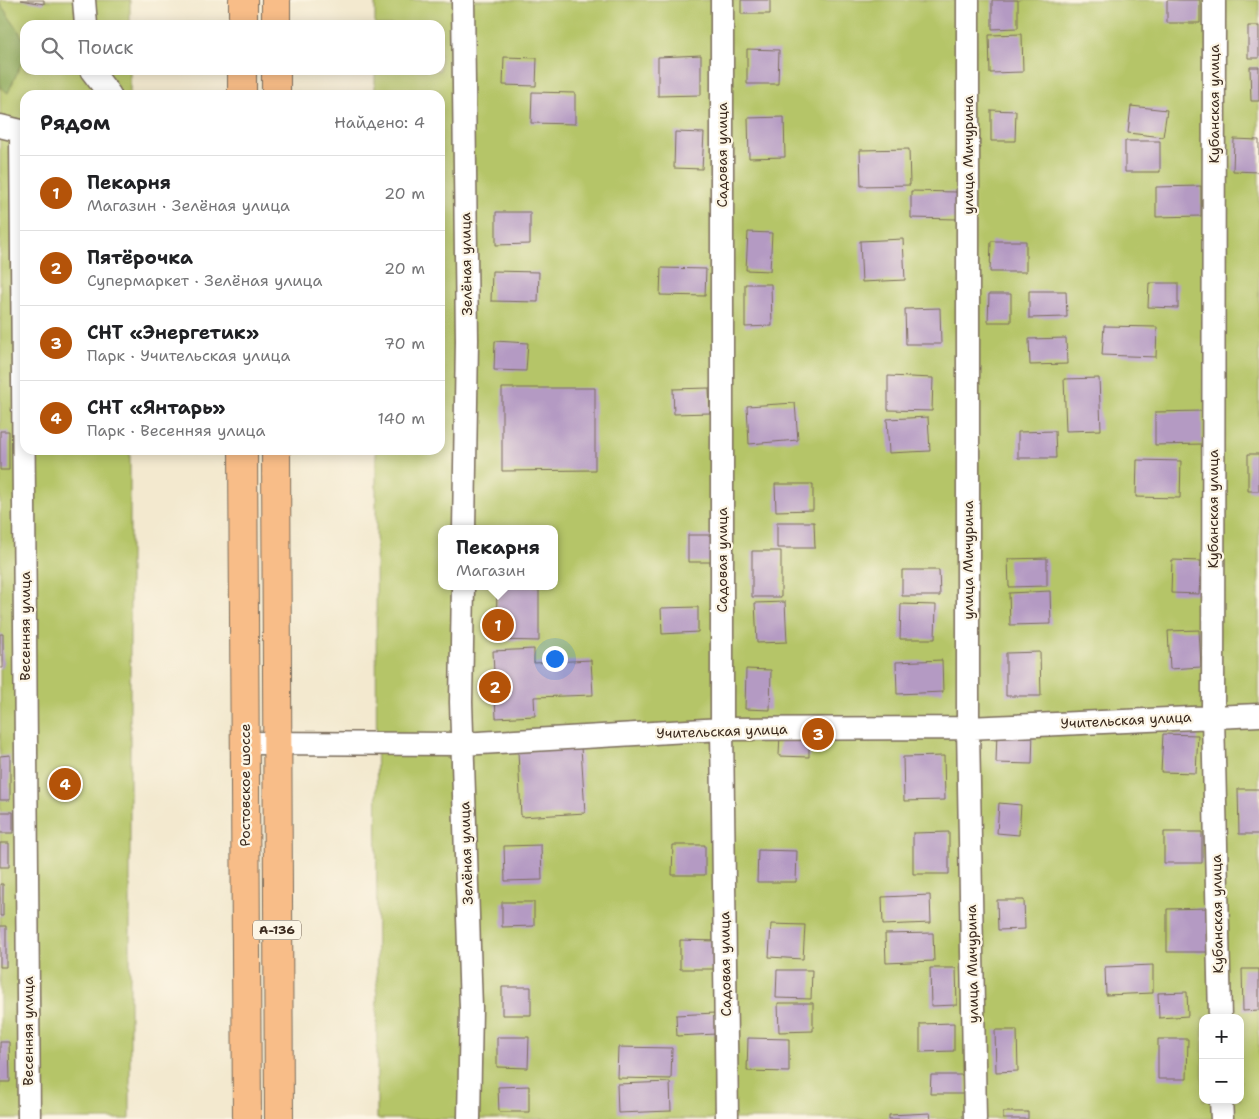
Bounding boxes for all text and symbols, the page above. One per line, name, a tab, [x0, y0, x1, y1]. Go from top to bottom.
search box	[20, 20, 445, 75]
icon: search	[38, 34, 66, 62]
text: Поиск	[78, 35, 133, 60]
street label: Кубанская улица	[1205, 44, 1223, 164]
street label: улица Мичурина	[959, 95, 977, 214]
street label: Садовая улица	[713, 102, 731, 208]
text: Рядом	[40, 109, 110, 137]
text: Найдено: 4	[334, 112, 425, 133]
text: Пекарня	[87, 170, 171, 195]
text: 1	[52, 183, 60, 204]
text: 20 m	[384, 183, 425, 204]
text: Магазин · Зелёная улица	[87, 195, 290, 216]
street label: Зелёная улица	[456, 212, 476, 316]
text: Пятёрочка	[87, 245, 193, 270]
text: 2	[50, 258, 62, 279]
text: 20 m	[384, 258, 425, 279]
text: Супермаркет · Зелёная улица	[87, 270, 322, 291]
text: СНТ «Энергетик»	[87, 320, 259, 345]
text: 3	[50, 333, 62, 354]
text: 70 m	[384, 333, 425, 354]
text: Парк · Учительская улица	[87, 345, 290, 366]
text: СНТ «Янтарь»	[87, 395, 225, 420]
text: 4	[50, 408, 62, 429]
text: 140 m	[378, 408, 425, 429]
text: Парк · Весенняя улица	[87, 420, 265, 441]
street label: Кубанская улица	[1204, 449, 1222, 569]
street label: улица Мичурина	[959, 500, 977, 619]
street label: Садовая улица	[713, 507, 731, 613]
popup	[438, 525, 558, 590]
text: Пекарня	[456, 535, 540, 560]
text: Магазин	[456, 560, 525, 581]
street label: Весенняя улица	[16, 571, 34, 681]
pin: 1	[482, 606, 514, 644]
your location	[542, 646, 568, 672]
pin: 2	[479, 668, 511, 706]
street label: Учительская улица	[1060, 708, 1192, 732]
pin: 3	[802, 715, 834, 753]
street label: Учительская улица	[656, 720, 788, 742]
street label: Ростовское шоссе	[236, 723, 254, 846]
pin: 4	[49, 765, 81, 803]
street label: Зелёная улица	[455, 801, 477, 905]
street label: Кубанская улица	[1207, 854, 1227, 974]
street label: улица Мичурина	[962, 904, 982, 1024]
street label: Садовая улица	[715, 911, 735, 1017]
road number: А-136	[253, 920, 301, 940]
street label: Весенняя улица	[19, 976, 37, 1086]
map controls	[1199, 1014, 1244, 1104]
button: +	[1199, 1014, 1244, 1059]
button: −	[1199, 1059, 1244, 1104]

